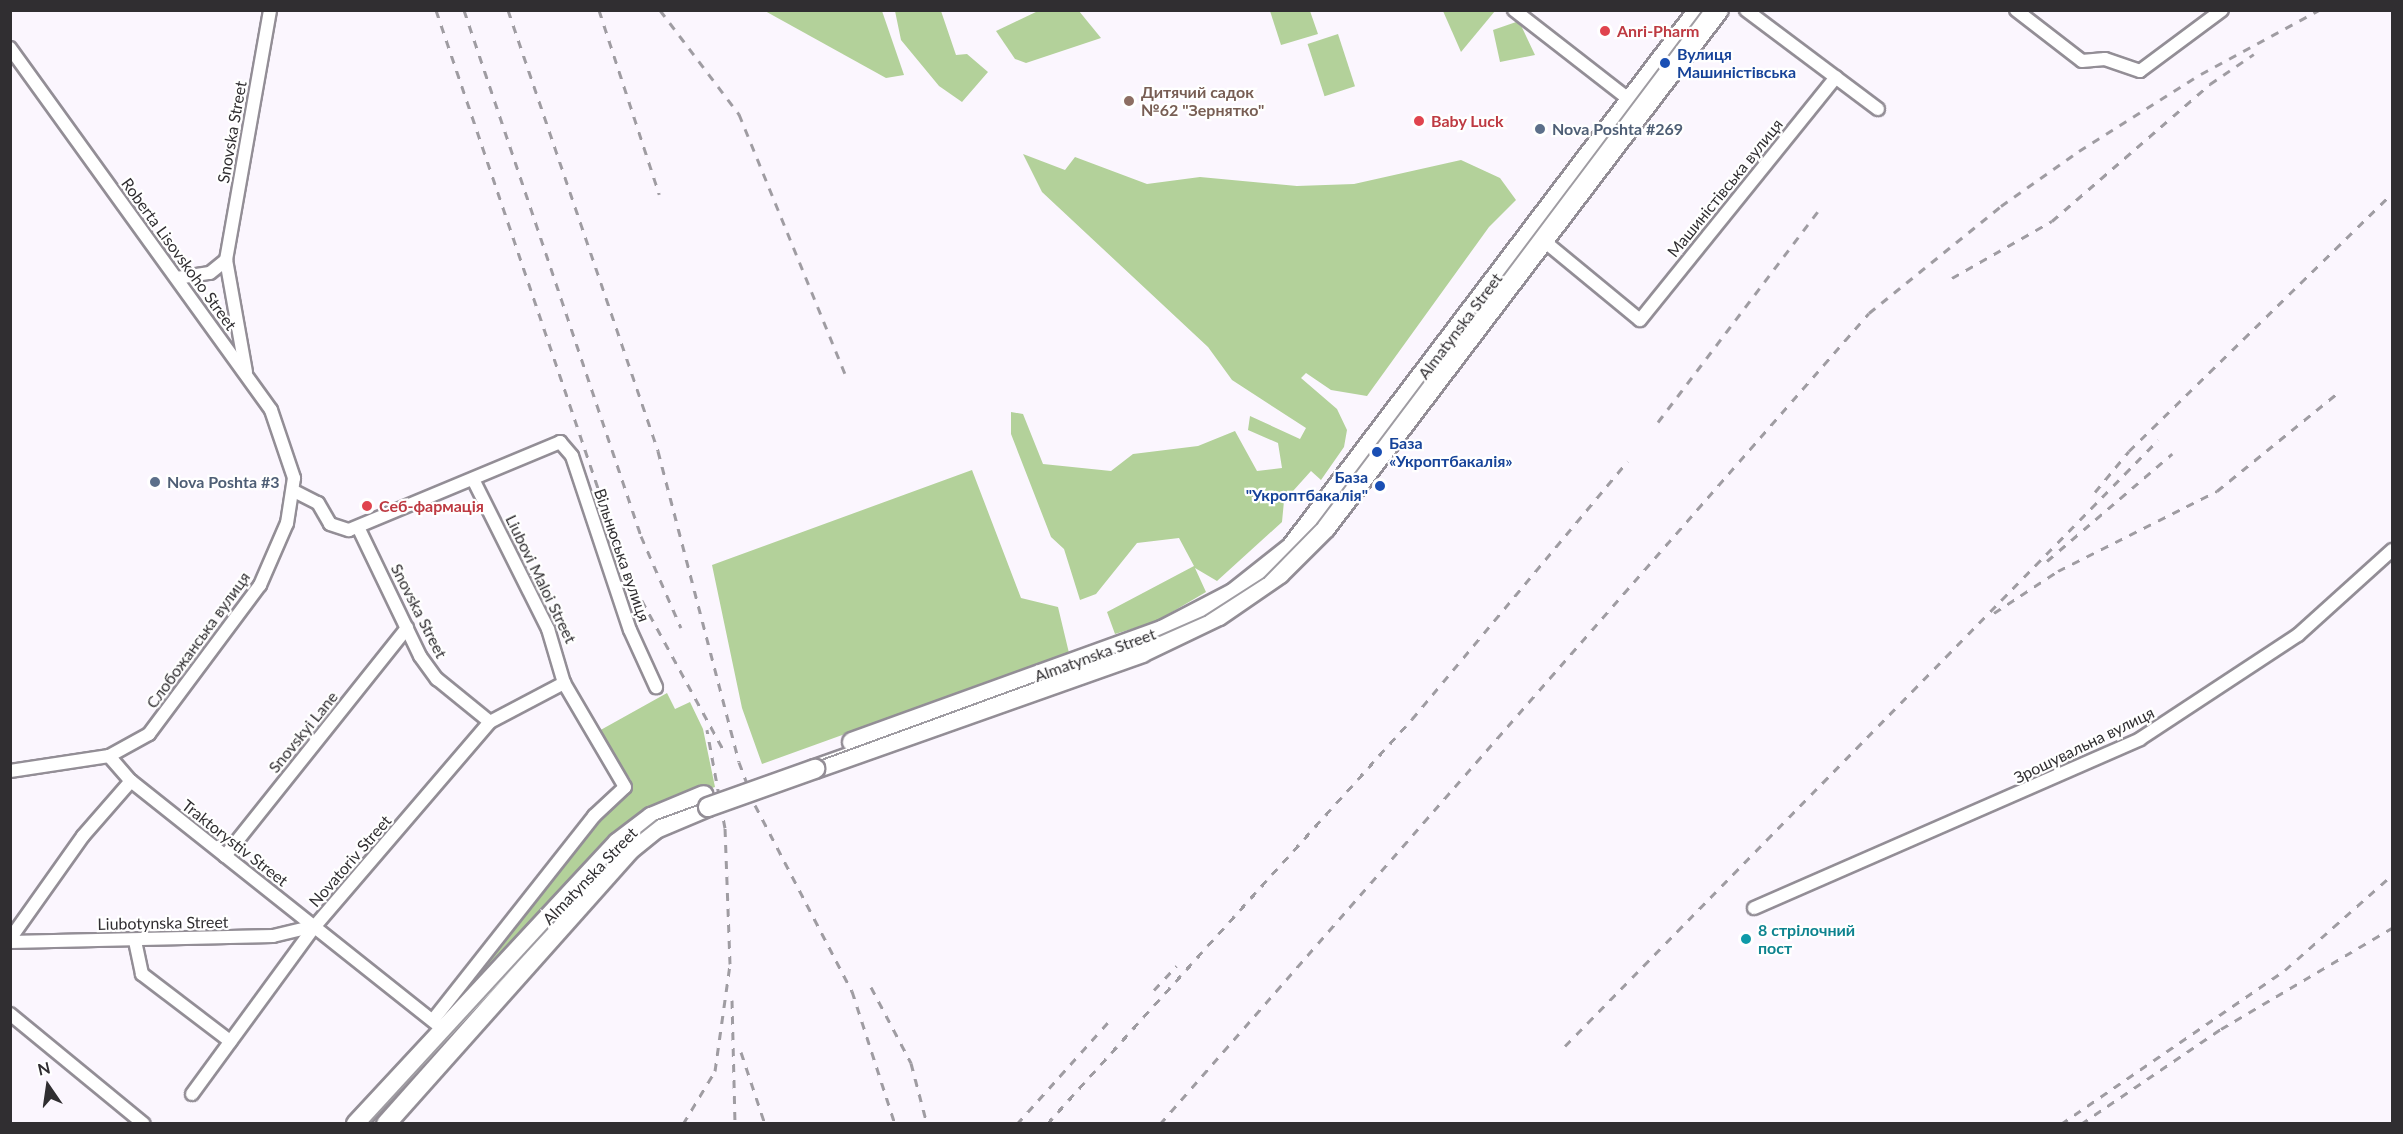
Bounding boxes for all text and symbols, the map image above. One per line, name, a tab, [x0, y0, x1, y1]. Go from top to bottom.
place label: Anri-Pharm	[1617, 21, 1700, 41]
marker: Anri-Pharm	[1598, 24, 1612, 38]
place label: Вулиця Машиністівська	[1677, 44, 1796, 82]
marker: Вулиця Машиністівська	[1658, 56, 1672, 70]
street label: Snovska Street	[214, 79, 250, 185]
place label: Дитячий садок №62 "Зернятко"	[1141, 82, 1264, 120]
marker: Дитячий садок №62 "Зернятко"	[1122, 94, 1136, 108]
place label: Baby Luck	[1431, 111, 1504, 131]
marker: Baby Luck	[1412, 114, 1426, 128]
street label: Машиністівська вулиця	[1663, 115, 1787, 261]
place label: Nova Poshta #269	[1552, 119, 1683, 139]
marker: Nova Poshta #269	[1533, 122, 1547, 136]
street label: Roberta Lisovskoho Street	[117, 174, 241, 334]
street label: Almatynska Street	[1414, 269, 1506, 383]
place label: База «Укроптбакалія»	[1389, 433, 1513, 471]
marker: База «Укроптбакалія»	[1370, 445, 1384, 459]
place label: База "Укроптбакалія"	[1246, 467, 1368, 505]
place label: Nova Poshta #3	[167, 472, 279, 492]
marker: Nova Poshta #3	[148, 475, 162, 489]
marker: База "Укроптбакалія"	[1373, 479, 1387, 493]
street label: Вільнюська вулиця	[590, 486, 654, 624]
place label: Себ-фармація	[379, 496, 484, 516]
marker: Себ-фармація	[360, 499, 374, 513]
street label: Liubovi Maloi Street	[502, 512, 580, 646]
street label: Snovska Street	[387, 560, 451, 662]
street label: Слобожанська вулиця	[142, 568, 254, 712]
street label: Almatynska Street	[1032, 624, 1158, 686]
street label: Snovskyi Lane	[264, 687, 342, 777]
street label: Зрошувальна вулиця	[2011, 703, 2157, 787]
street label: Traktorystiv Street	[178, 796, 292, 890]
street label: Novatoriv Street	[305, 811, 395, 911]
street label: Almatynska Street	[539, 823, 641, 929]
street label: Liubotynska Street	[97, 912, 229, 934]
place label: 8 стрілочний пост	[1758, 920, 1855, 958]
marker: 8 стрілочний пост	[1739, 932, 1753, 946]
north arrow	[18, 1056, 78, 1116]
text: N	[36, 1057, 52, 1079]

